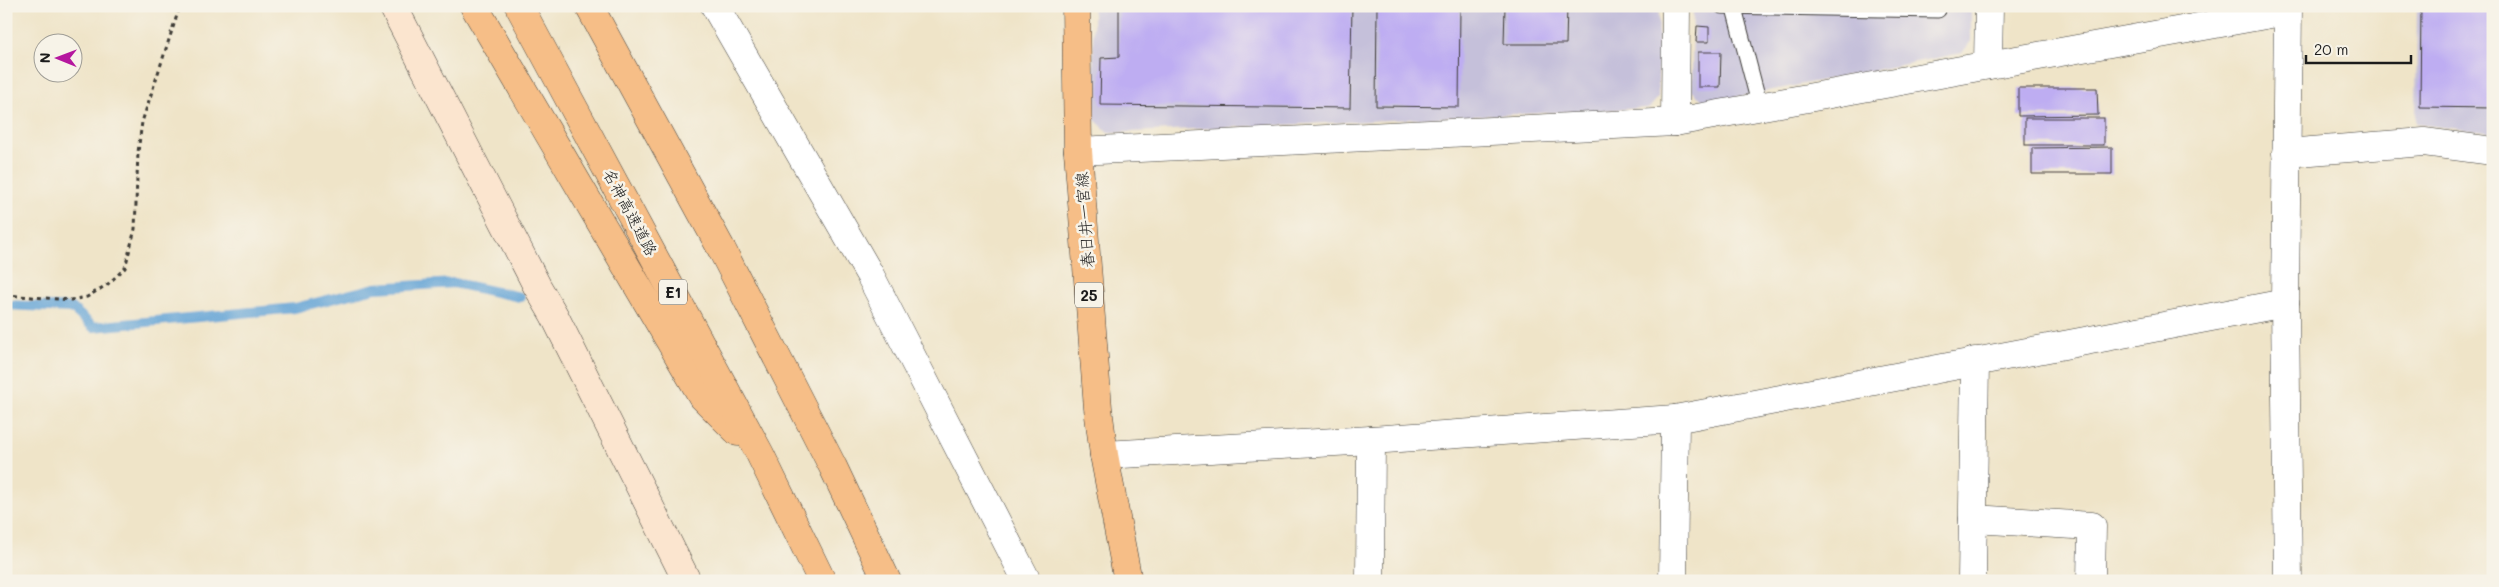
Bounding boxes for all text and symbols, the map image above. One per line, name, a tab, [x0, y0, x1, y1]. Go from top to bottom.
north arrow	[32, 32, 82, 82]
scale bar	[2306, 32, 2412, 64]
text: 20 m	[2314, 39, 2348, 59]
text: N	[35, 52, 54, 63]
street label: 名神高速道路	[599, 165, 663, 259]
street label: 春日井一宮線	[1070, 171, 1098, 269]
road number: E1	[659, 280, 687, 304]
road number: 25	[1075, 282, 1103, 308]

